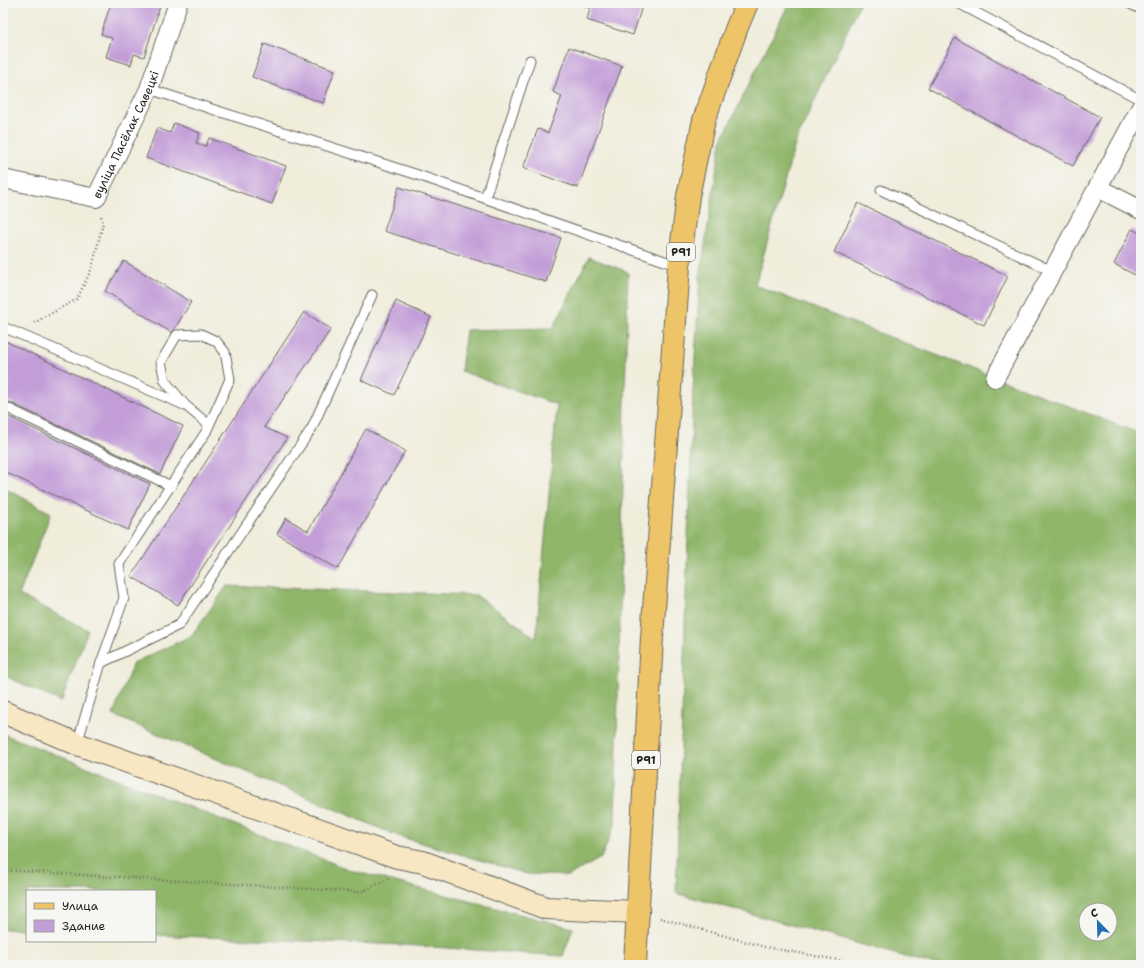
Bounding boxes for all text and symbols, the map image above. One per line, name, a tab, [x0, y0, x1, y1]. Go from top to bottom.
street label: вуліца Пасёлак Савецкі	[89, 69, 163, 201]
road number: Р91	[667, 243, 695, 261]
road number: Р91	[632, 751, 660, 769]
legend	[26, 890, 156, 942]
text: Улица	[62, 898, 99, 914]
north arrow	[1078, 902, 1118, 942]
text: С	[1088, 905, 1101, 921]
text: Здание	[62, 918, 106, 934]

